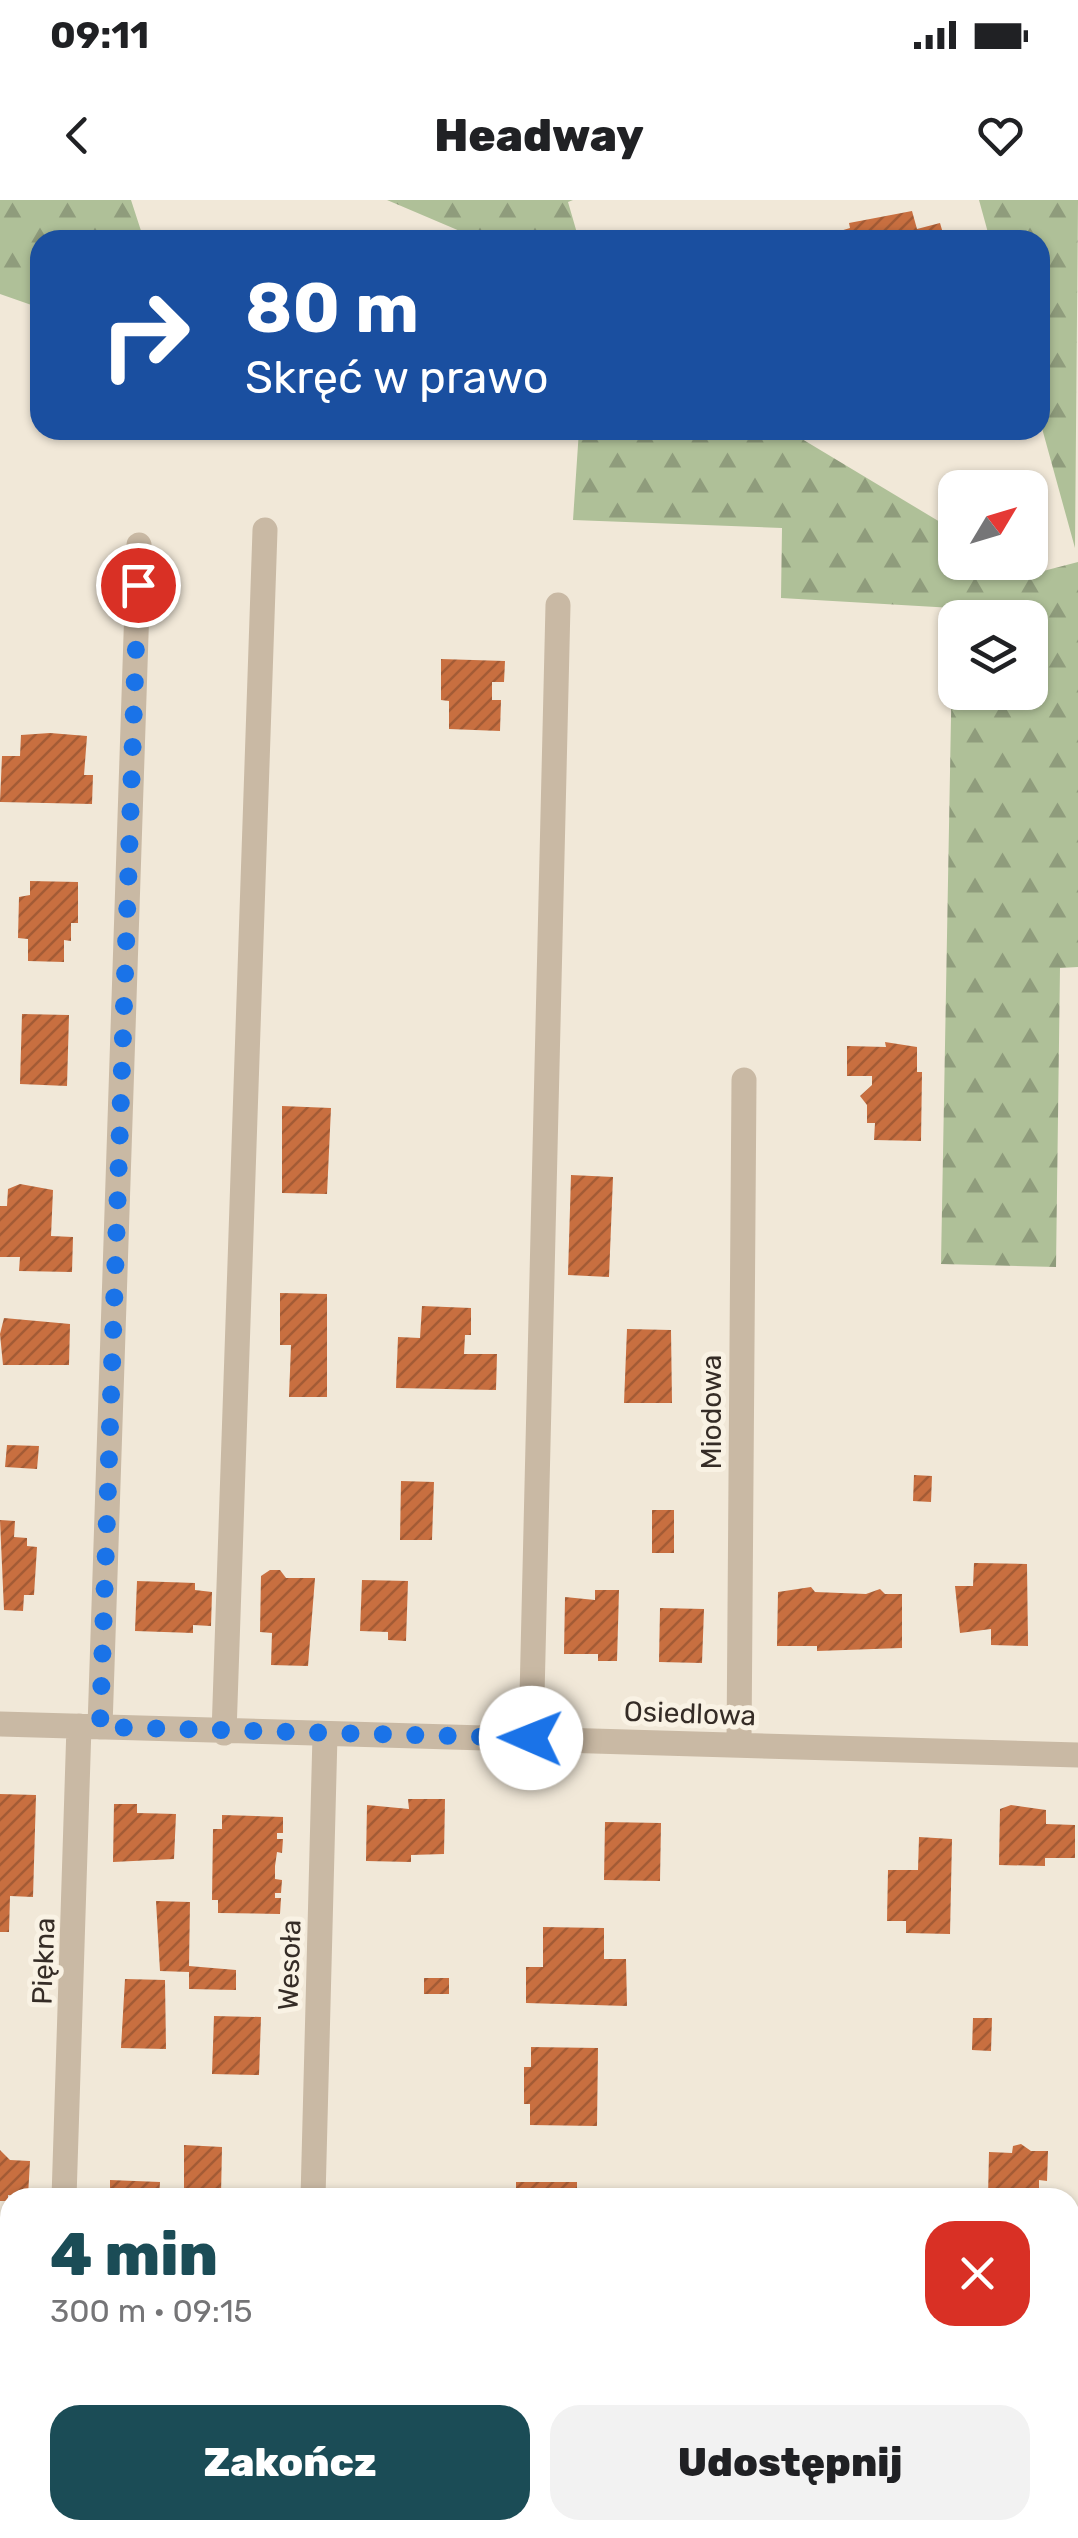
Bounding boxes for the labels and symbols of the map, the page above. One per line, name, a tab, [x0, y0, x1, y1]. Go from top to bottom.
north arrow	[938, 470, 1048, 580]
pin	[96, 543, 181, 628]
street label: Miodowa	[695, 1355, 728, 1469]
position arrow	[479, 1686, 583, 1790]
street label: Osiedlowa	[623, 1695, 757, 1732]
street label: Piękna	[25, 1917, 62, 2005]
street label: Wesoła	[271, 1919, 308, 2011]

